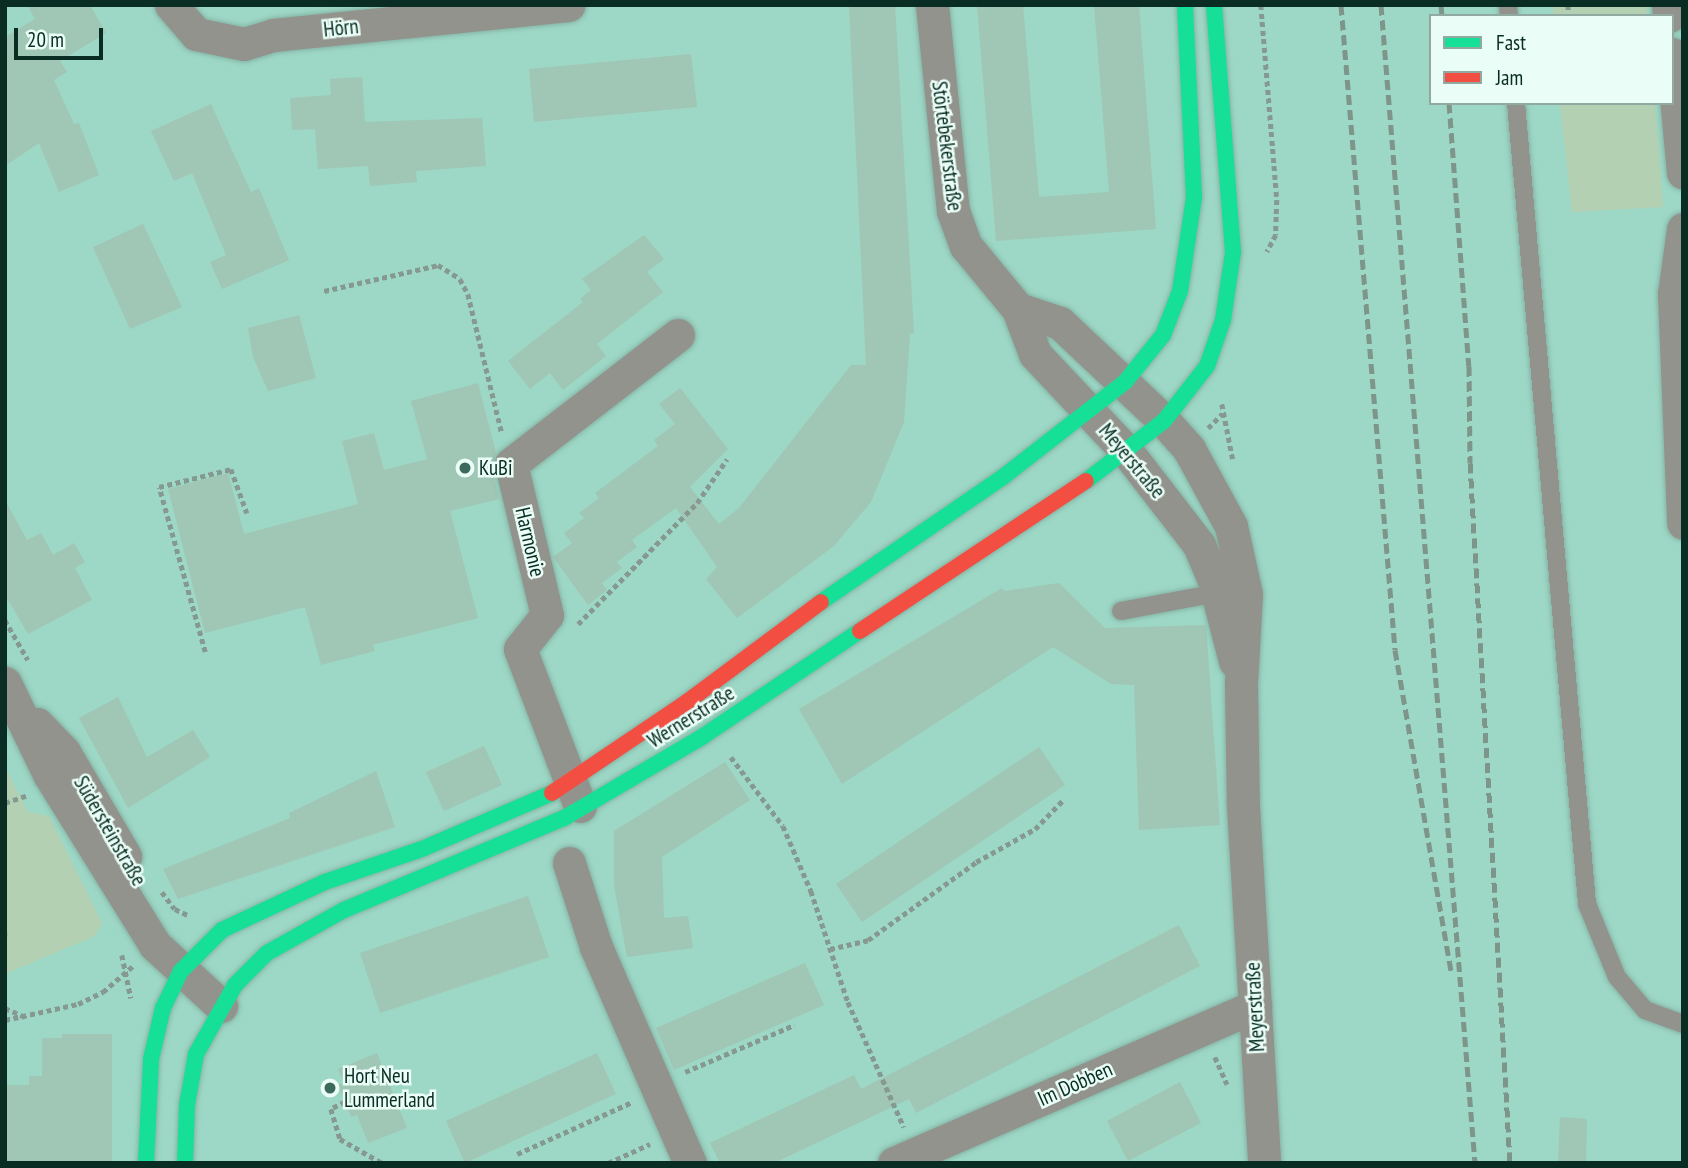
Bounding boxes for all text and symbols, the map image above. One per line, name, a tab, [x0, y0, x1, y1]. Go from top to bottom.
scale bar	[18, 14, 107, 58]
street label: Hörn	[322, 14, 360, 42]
legend	[1429, 14, 1674, 105]
text: 20 m	[27, 26, 64, 53]
text: Fast	[1496, 29, 1526, 56]
text: Jam	[1496, 64, 1523, 91]
street label: Störtebekerstraße	[927, 80, 967, 212]
street label: Meyerstraße	[1093, 418, 1171, 504]
place label: KuBi	[479, 455, 512, 481]
marker: KuBi	[457, 460, 473, 476]
street label: Harmonie	[510, 505, 550, 579]
street label: Wernerstraße	[643, 681, 739, 753]
street label: Südersteinstraße	[68, 772, 152, 890]
street label: Meyerstraße	[1240, 961, 1270, 1053]
street label: Im Dobben	[1034, 1056, 1116, 1112]
place label: Hort Neu Lummerland	[344, 1063, 435, 1113]
marker: Hort Neu Lummerland	[322, 1080, 338, 1096]

